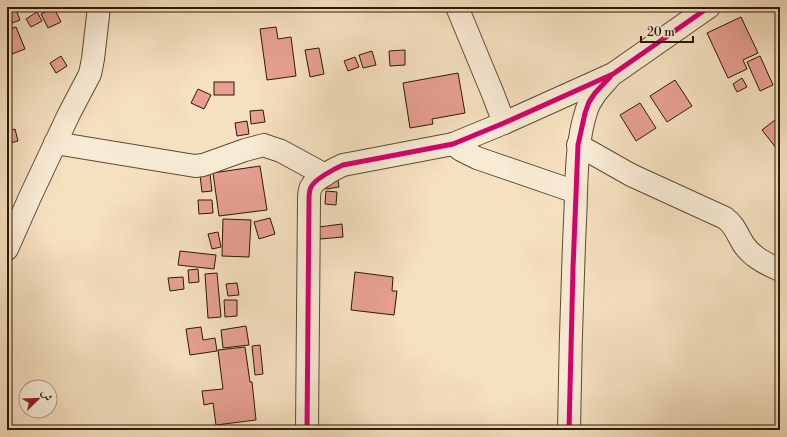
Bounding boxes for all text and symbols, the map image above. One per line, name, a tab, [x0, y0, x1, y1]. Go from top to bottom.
scale bar	[641, 18, 693, 44]
text: 20 m	[647, 25, 675, 40]
north arrow	[18, 379, 58, 419]
text: ش	[38, 388, 55, 403]

